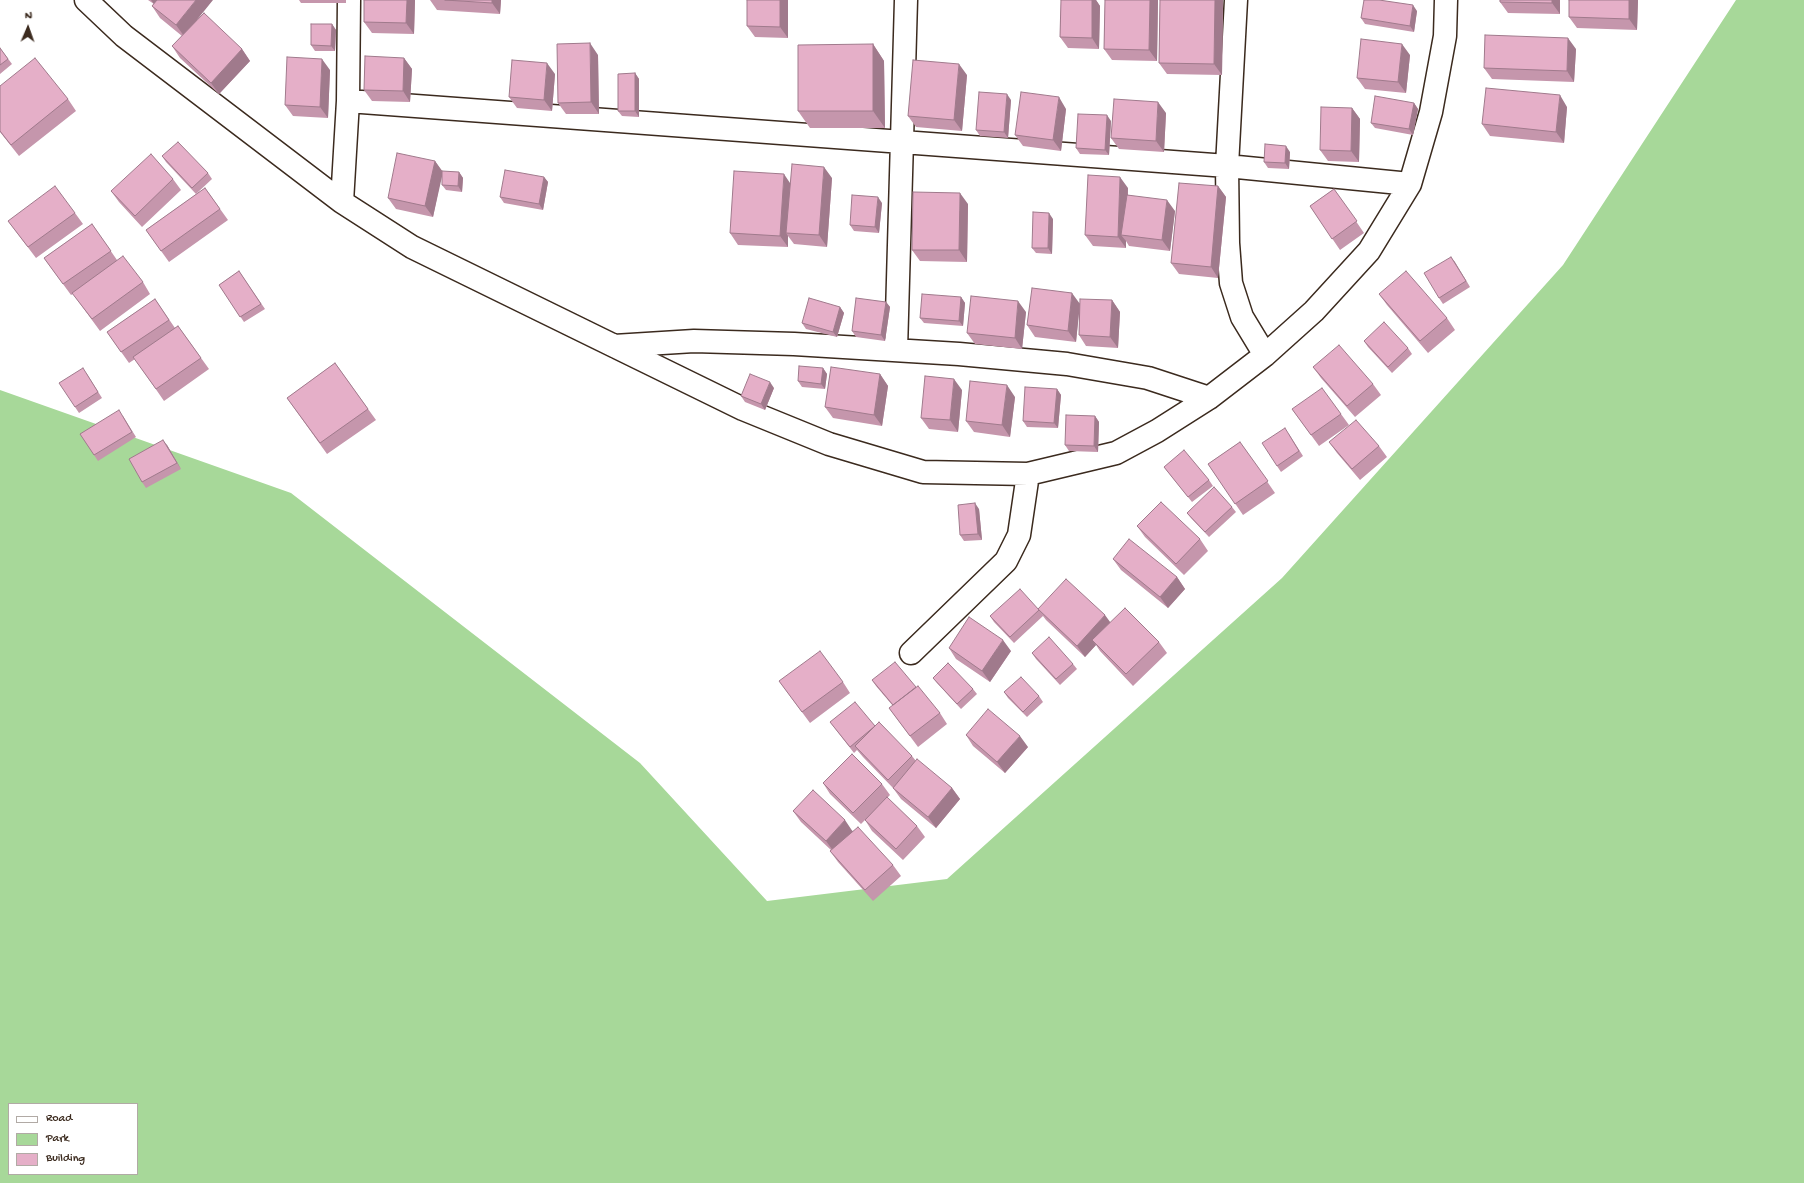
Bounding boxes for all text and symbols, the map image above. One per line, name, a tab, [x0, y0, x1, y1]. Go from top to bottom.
north arrow	[8, 8, 48, 48]
text: N	[25, 10, 32, 22]
legend	[8, 1103, 138, 1175]
text: Road	[46, 1112, 72, 1126]
text: Park	[46, 1132, 69, 1146]
text: Building	[46, 1152, 85, 1166]

